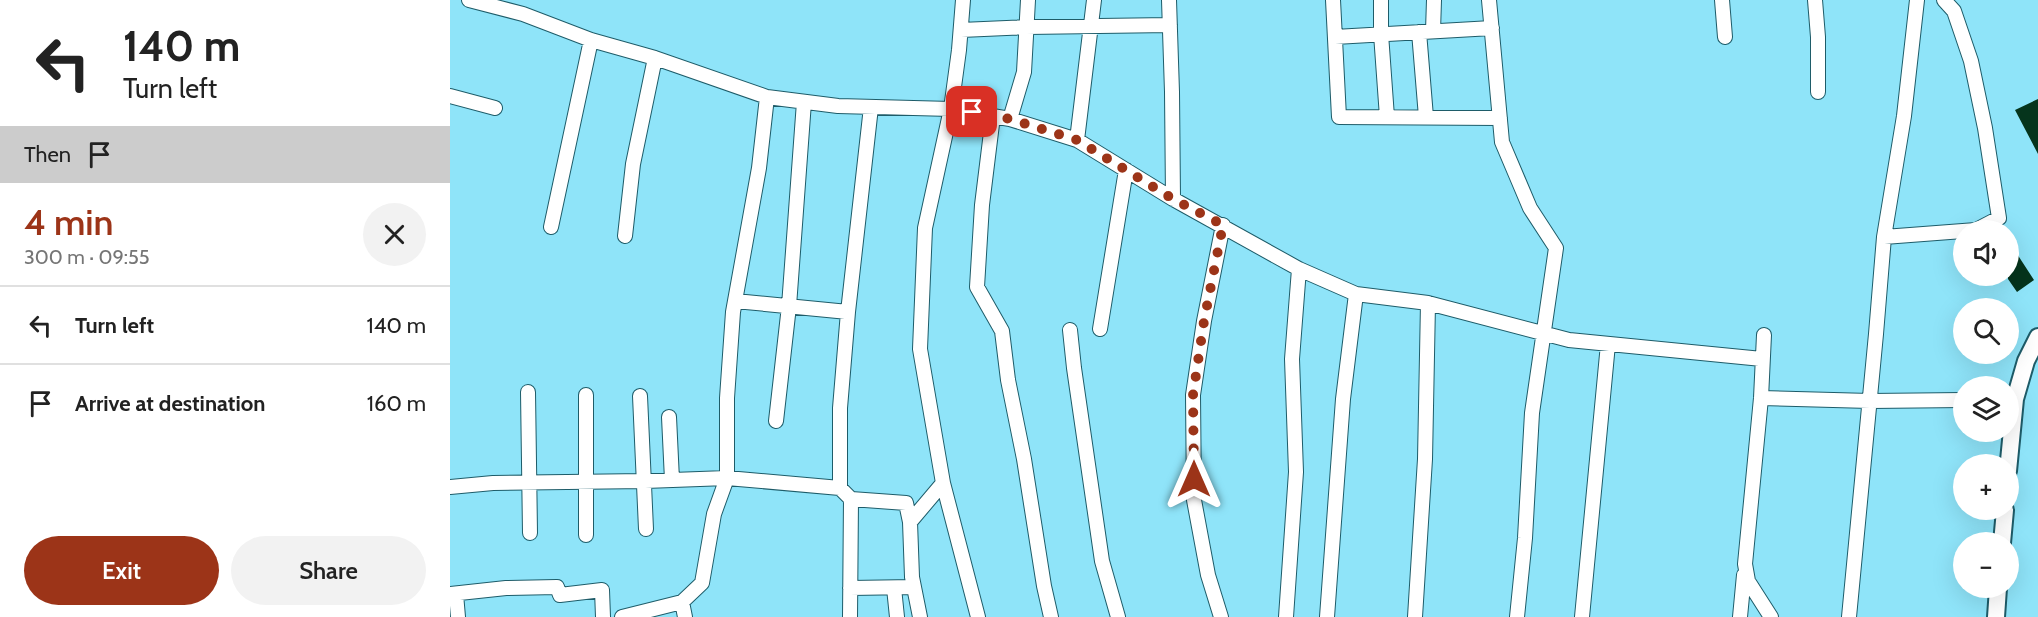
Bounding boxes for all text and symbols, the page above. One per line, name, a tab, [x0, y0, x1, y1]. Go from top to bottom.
text: 140 m	[123, 20, 240, 72]
icon: left	[24, 24, 102, 102]
text: Turn left	[123, 72, 217, 105]
pin	[946, 86, 997, 137]
icon: arrive	[955, 95, 988, 128]
icon: arrive	[83, 138, 116, 171]
text: Then	[24, 141, 71, 168]
text: 4 min	[24, 200, 114, 244]
button: close	[363, 203, 426, 266]
map controls	[1953, 220, 2019, 598]
button: sound	[1953, 220, 2019, 286]
text: 300 m · 09:55	[24, 245, 150, 269]
button: search	[1953, 298, 2019, 364]
icon: left	[24, 309, 57, 342]
text: Turn left	[75, 312, 154, 339]
text: 140 m	[367, 312, 426, 339]
button: layers	[1953, 376, 2019, 442]
icon: arrive	[24, 387, 57, 420]
text: Arrive at destination	[75, 390, 265, 417]
text: 160 m	[367, 390, 426, 417]
position arrow	[1162, 447, 1226, 511]
button: +	[1953, 454, 2019, 520]
button: −	[1953, 532, 2019, 598]
button: Exit	[24, 536, 219, 605]
button: Share	[231, 536, 426, 605]

